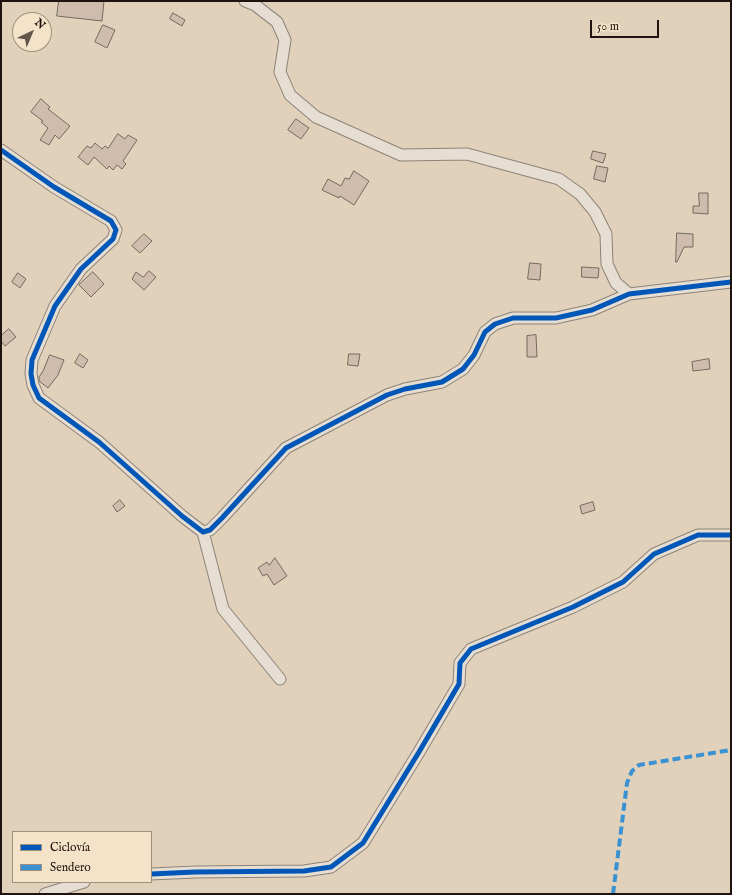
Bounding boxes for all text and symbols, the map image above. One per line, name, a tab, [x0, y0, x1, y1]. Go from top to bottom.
north arrow	[12, 12, 52, 52]
scale bar	[592, 12, 661, 38]
text: N	[31, 16, 48, 32]
text: 50 m	[597, 19, 619, 34]
legend	[12, 831, 152, 883]
text: Ciclovía	[50, 840, 90, 855]
text: Sendero	[50, 860, 91, 875]

